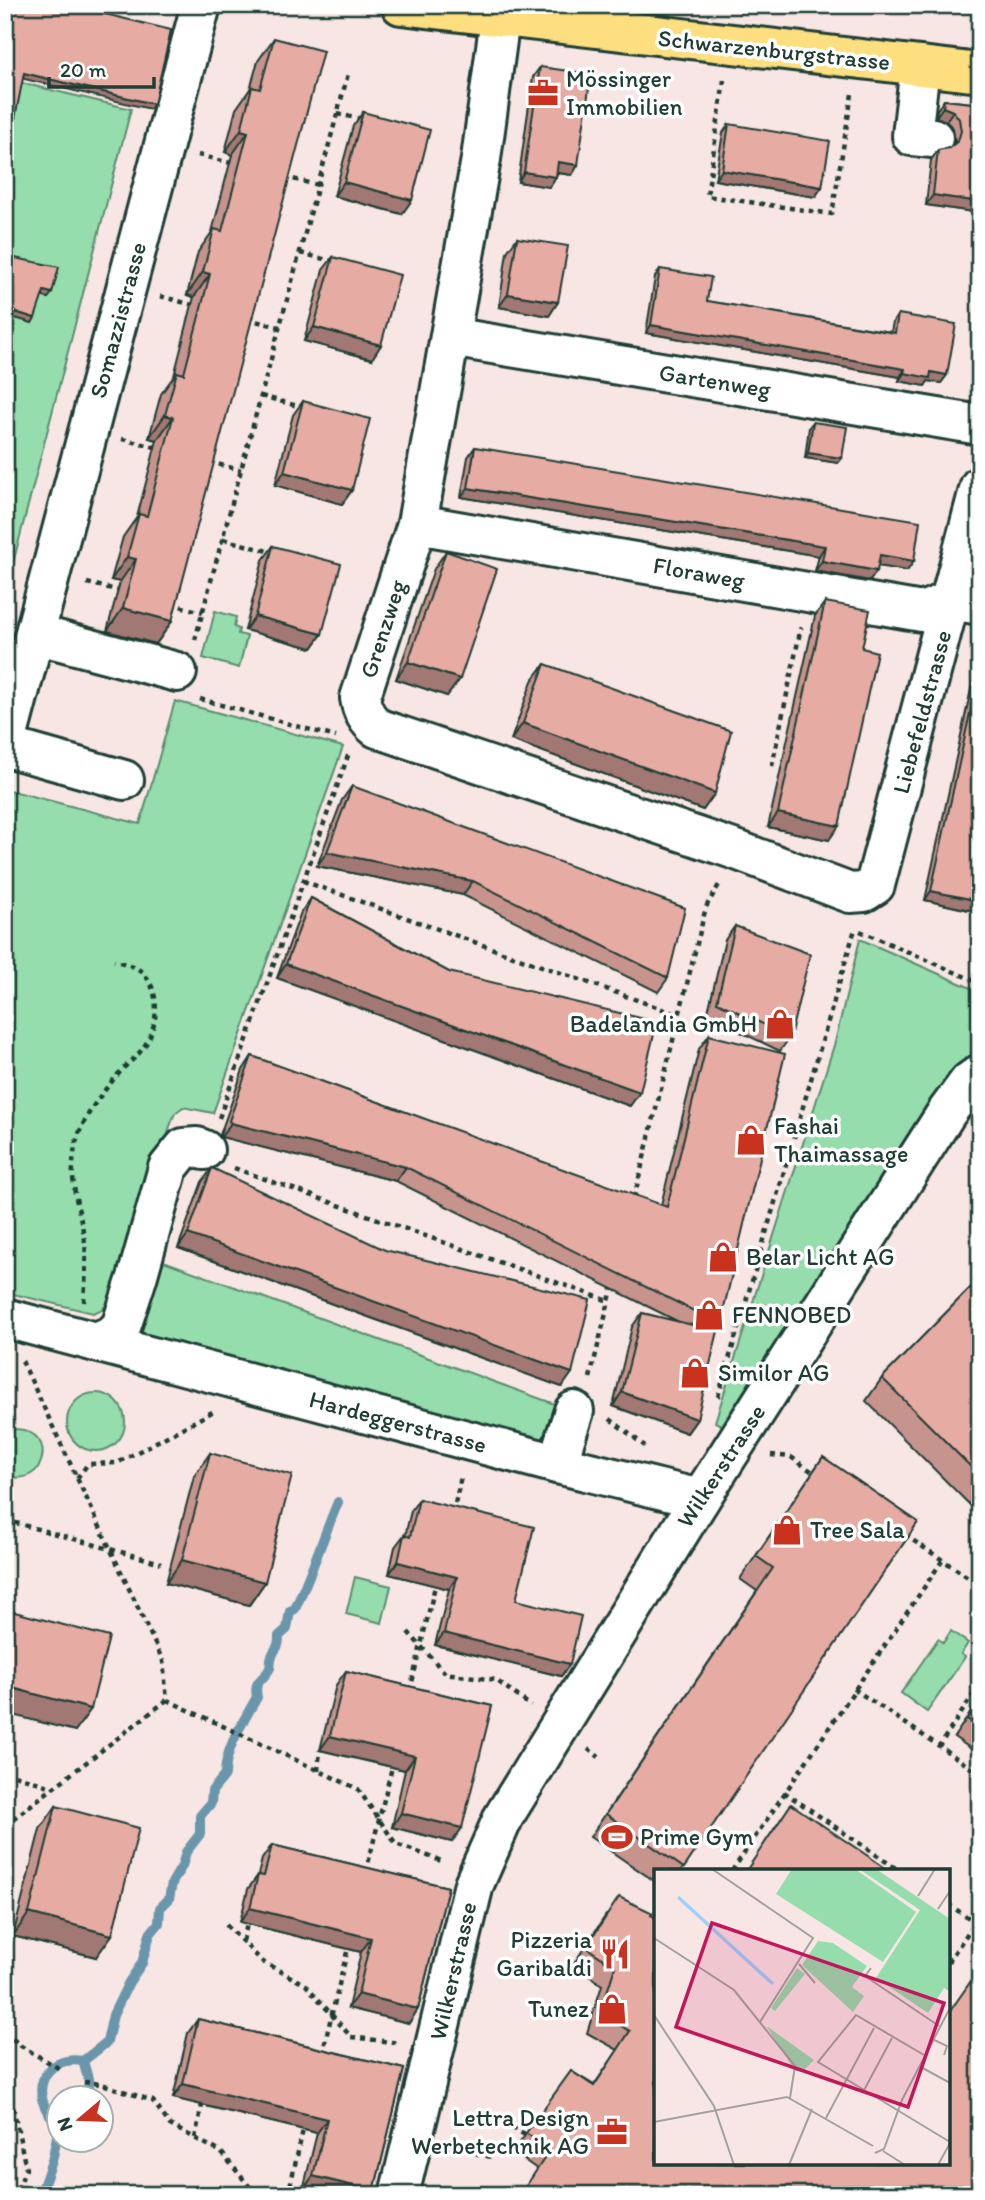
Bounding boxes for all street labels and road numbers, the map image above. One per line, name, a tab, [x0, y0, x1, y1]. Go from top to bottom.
street label: Schwarzenburgstrasse	[657, 23, 891, 76]
street label: Somazzistrasse	[83, 239, 152, 401]
street label: Gartenweg	[657, 357, 774, 404]
street label: Floraweg	[651, 550, 748, 595]
street label: Grenzweg	[353, 575, 412, 682]
street label: Liebefeldstrasse	[886, 627, 957, 797]
street label: Hardeggerstrasse	[306, 1384, 490, 1459]
street label: Wilkerstrasse	[670, 1399, 771, 1533]
street label: Wilkerstrasse	[423, 1899, 483, 2043]

